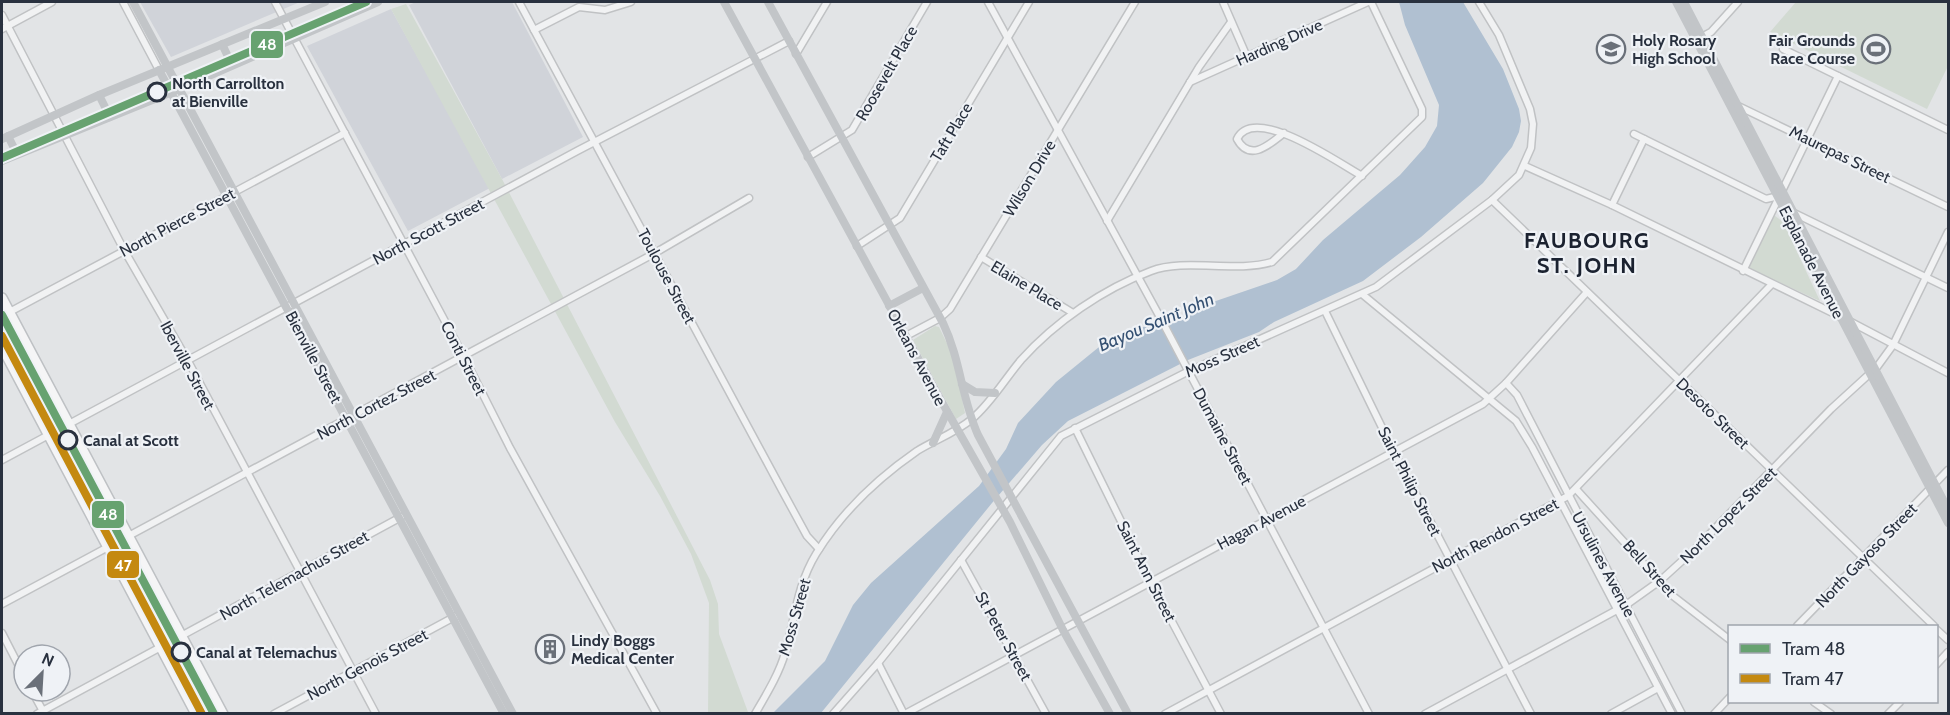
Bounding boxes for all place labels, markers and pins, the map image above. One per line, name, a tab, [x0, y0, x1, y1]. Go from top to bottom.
place label: Holy Rosary High School	[1632, 31, 1717, 68]
place label: Fair Grounds Race Course	[1768, 31, 1855, 68]
school or university icon: Holy Rosary High School	[1595, 33, 1627, 65]
sports icon: Fair Grounds Race Course	[1860, 33, 1892, 65]
place label: North Carrollton at Bienville	[172, 74, 284, 111]
marker: North Carrollton at Bienville	[147, 82, 167, 102]
marker: Canal at Scott	[58, 430, 78, 450]
place label: Canal at Scott	[83, 431, 179, 450]
place label: Lindy Boggs Medical Center	[571, 631, 675, 668]
building icon: Lindy Boggs Medical Center	[534, 633, 566, 665]
marker: Canal at Telemachus	[171, 642, 191, 662]
place label: Canal at Telemachus	[196, 643, 337, 662]

